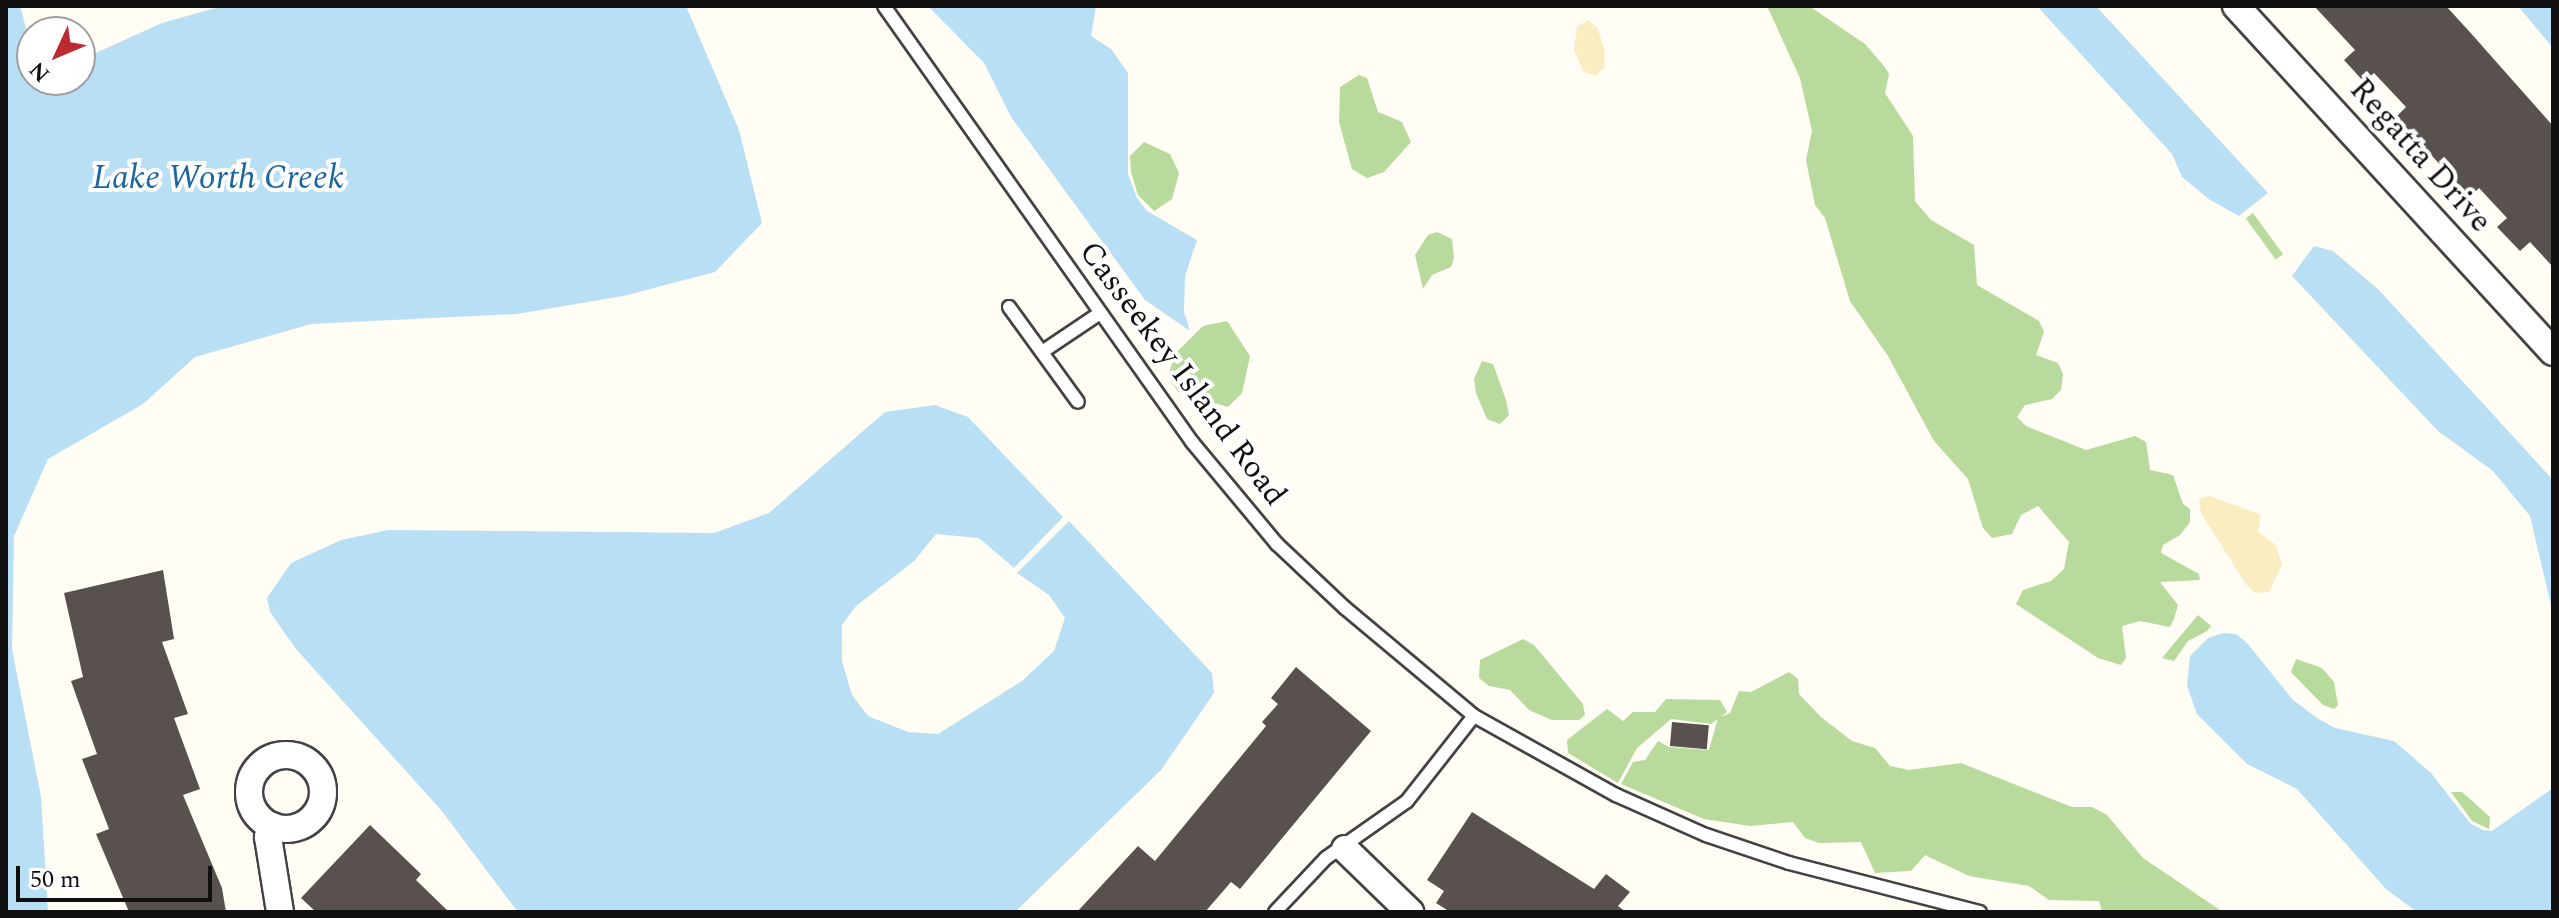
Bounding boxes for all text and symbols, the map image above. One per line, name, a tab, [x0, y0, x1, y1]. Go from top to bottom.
north arrow	[16, 16, 96, 96]
text: N	[22, 54, 58, 90]
street label: Regatta Drive	[2341, 71, 2499, 241]
water label: Lake Worth Creek	[92, 159, 344, 199]
street label: Casseekey Island Road	[1070, 234, 1294, 514]
scale bar	[20, 850, 216, 900]
text: 50 m	[30, 862, 81, 898]

